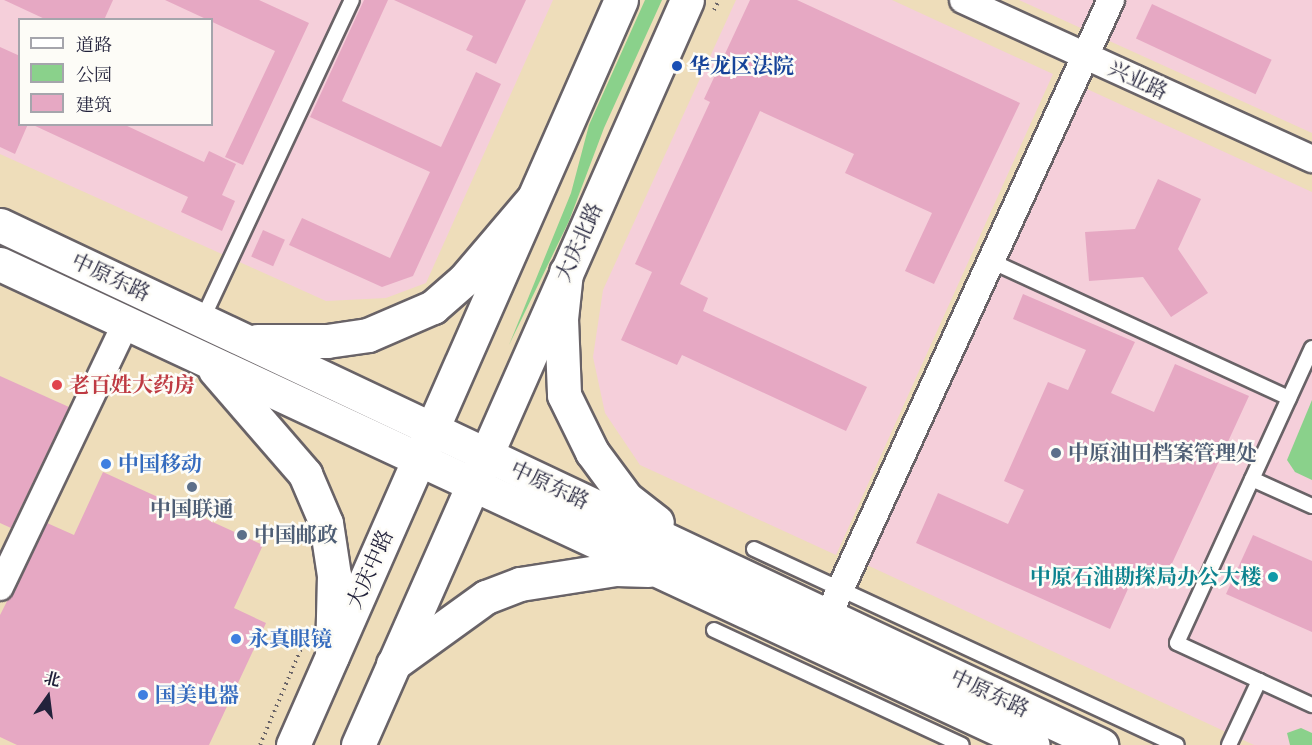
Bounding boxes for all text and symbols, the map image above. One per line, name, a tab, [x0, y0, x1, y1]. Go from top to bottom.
legend	[18, 18, 213, 126]
text: 道路	[76, 34, 112, 56]
place label: 华龙区法院	[689, 53, 794, 79]
street label: 兴业路	[1104, 55, 1172, 105]
marker: 华龙区法院	[670, 59, 684, 73]
text: 公园	[76, 64, 112, 86]
text: 建筑	[76, 94, 112, 116]
street label: 大庆北路	[550, 199, 608, 285]
street label: 中原东路	[68, 248, 154, 306]
place label: 老百姓大药房	[69, 372, 195, 398]
marker: 老百姓大药房	[50, 378, 64, 392]
place label: 中原油田档案管理处	[1068, 440, 1257, 466]
marker: 中原油田档案管理处	[1049, 446, 1063, 460]
place label: 中国移动	[118, 451, 202, 477]
street label: 中原东路	[507, 456, 593, 514]
marker: 中国移动	[99, 457, 113, 471]
marker: 中国联通	[185, 480, 199, 494]
place label: 中国联通	[150, 496, 234, 522]
place label: 中国邮政	[254, 522, 338, 548]
street label: 大庆中路	[341, 526, 399, 612]
marker: 中国邮政	[235, 528, 249, 542]
place label: 中原石油勘探局办公大楼	[1030, 564, 1261, 590]
marker: 中原石油勘探局办公大楼	[1266, 570, 1280, 584]
place label: 永真眼镜	[248, 626, 332, 652]
marker: 永真眼镜	[229, 632, 243, 646]
street label: 中原东路	[947, 664, 1033, 722]
north arrow	[18, 667, 78, 727]
text: 北	[42, 668, 63, 690]
place label: 国美电器	[155, 682, 239, 708]
marker: 国美电器	[136, 688, 150, 702]

